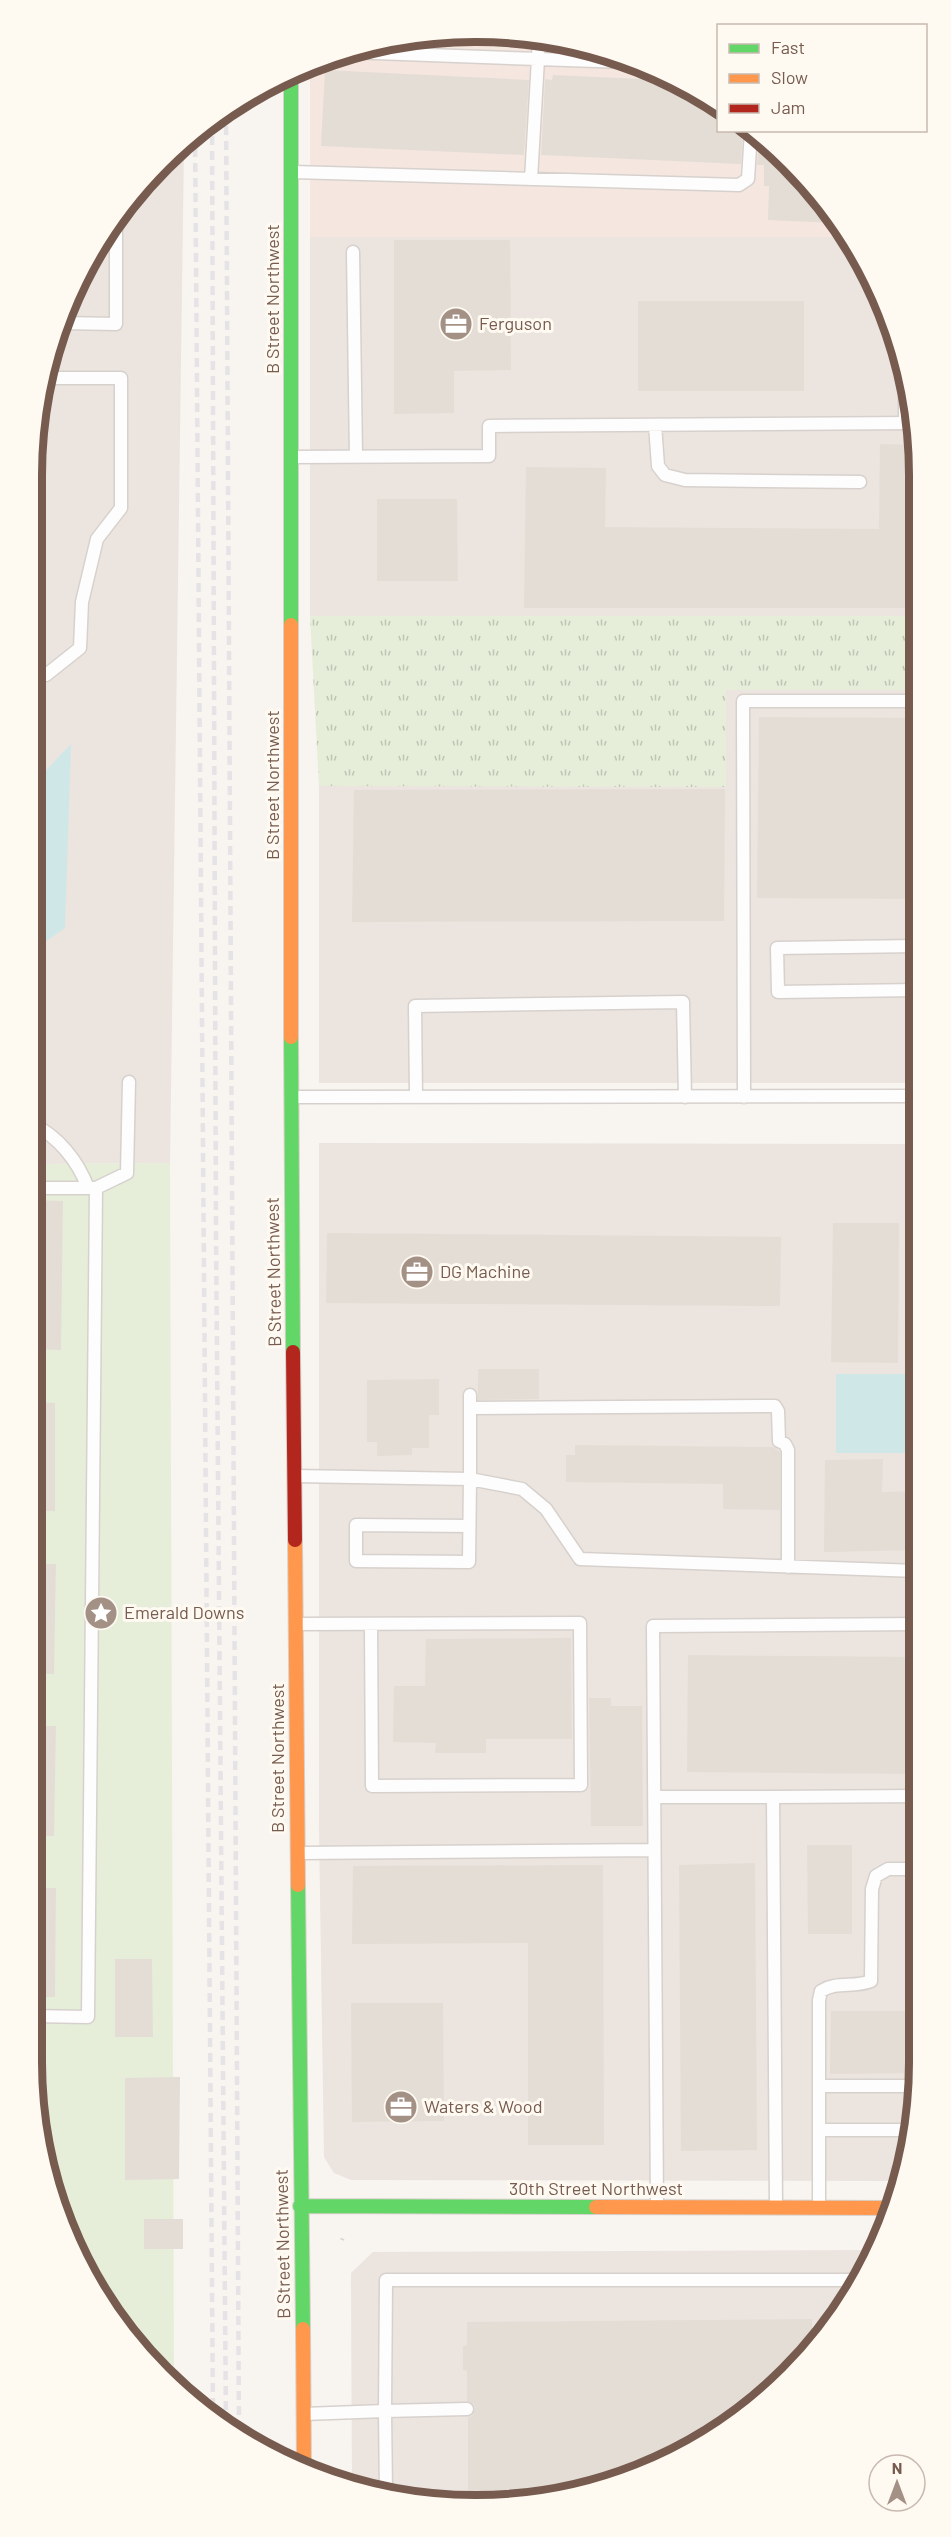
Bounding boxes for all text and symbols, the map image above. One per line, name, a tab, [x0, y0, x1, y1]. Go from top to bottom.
legend	[717, 24, 927, 132]
text: Fast	[771, 36, 805, 58]
text: Slow	[771, 66, 808, 88]
text: Jam	[771, 96, 805, 118]
street label: B Street Northwest	[261, 224, 283, 374]
office icon: Ferguson	[438, 306, 474, 342]
place label: Ferguson	[479, 312, 552, 334]
street label: B Street Northwest	[261, 710, 283, 860]
street label: B Street Northwest	[261, 1197, 285, 1347]
office icon: DG Machine	[399, 1254, 435, 1290]
place label: DG Machine	[440, 1260, 531, 1282]
place icon: Emerald Downs	[83, 1595, 119, 1631]
place label: Emerald Downs	[124, 1601, 244, 1623]
street label: B Street Northwest	[266, 1683, 288, 1833]
office icon: Waters & Wood	[383, 2089, 419, 2125]
place label: Waters & Wood	[424, 2095, 543, 2117]
street label: B Street Northwest	[270, 2169, 294, 2319]
street label: 30th Street Northwest	[509, 2177, 683, 2199]
north arrow	[867, 2453, 927, 2513]
text: N	[892, 2458, 902, 2477]

